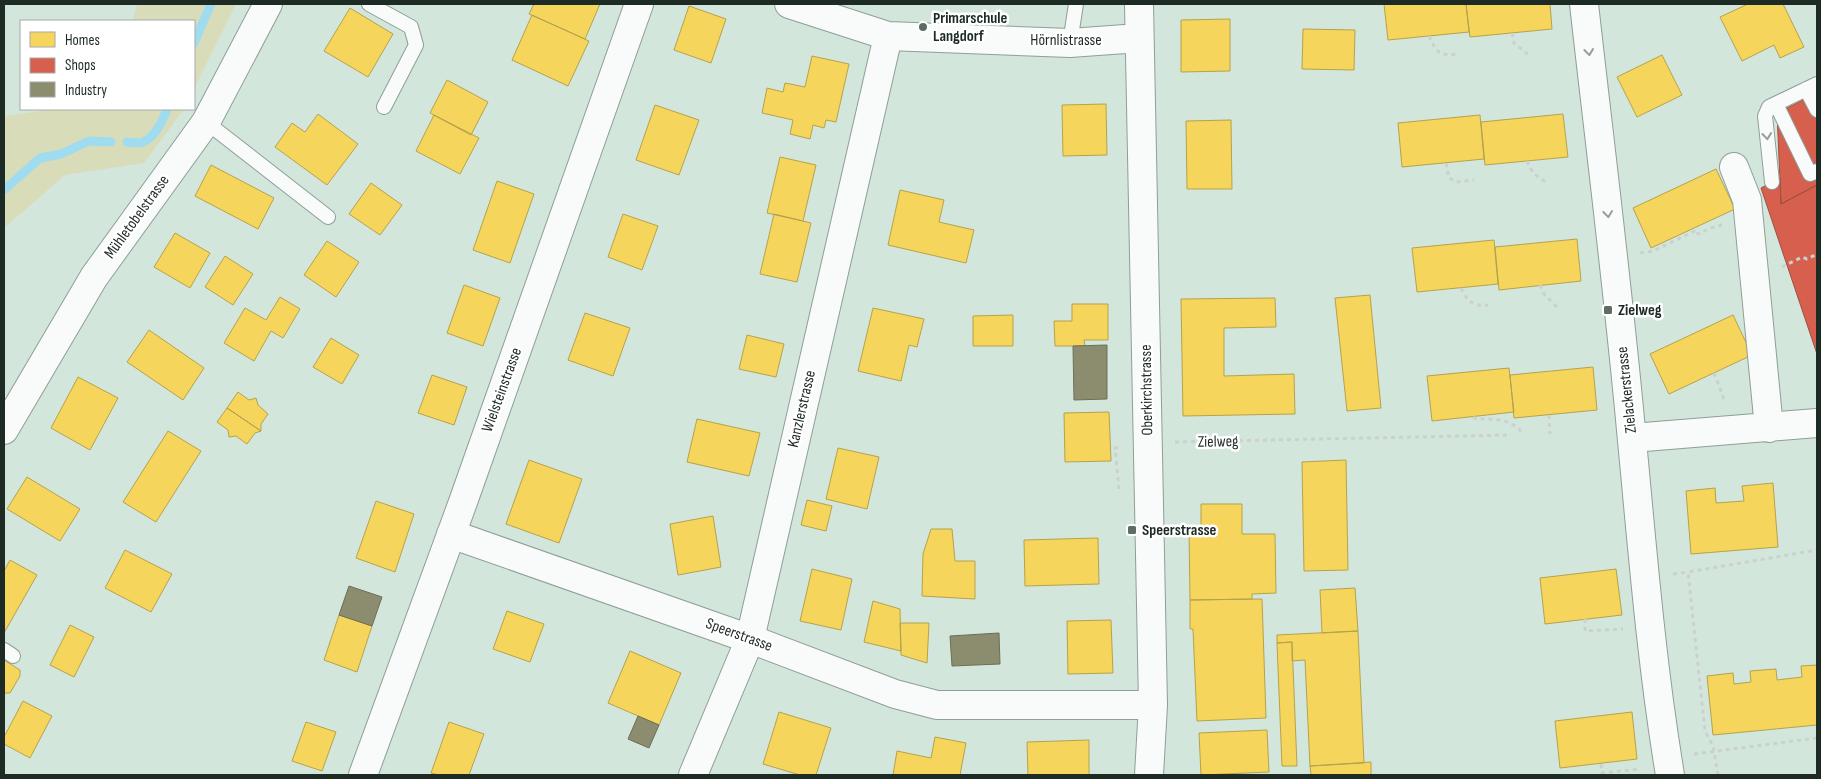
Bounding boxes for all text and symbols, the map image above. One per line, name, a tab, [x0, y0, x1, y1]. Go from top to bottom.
place label: Primarschule Langdorf	[933, 9, 1008, 46]
legend	[20, 20, 195, 110]
marker: Primarschule Langdorf	[917, 21, 929, 33]
text: Homes	[65, 31, 100, 50]
street label: Hörnlistrasse	[1030, 31, 1102, 50]
one-way arrow	[1584, 48, 1594, 56]
text: Shops	[65, 56, 96, 75]
text: Industry	[65, 81, 107, 100]
one-way arrow	[1762, 133, 1773, 141]
street label: Mühletobelstrasse	[100, 171, 174, 263]
one-way arrow	[1602, 210, 1613, 218]
place label: Zielweg	[1618, 301, 1662, 320]
marker: Zielweg	[1602, 304, 1614, 316]
street label: Oberkirchstrasse	[1137, 344, 1157, 436]
street label: Wielsteinstrasse	[478, 345, 526, 435]
street label: Zielackerstrasse	[1613, 346, 1641, 434]
street label: Kanzlerstrasse	[784, 369, 820, 449]
street label: Zielweg	[1197, 432, 1239, 452]
place label: Speerstrasse	[1142, 521, 1217, 540]
marker: Speerstrasse	[1126, 524, 1138, 536]
street label: Speerstrasse	[703, 614, 775, 656]

